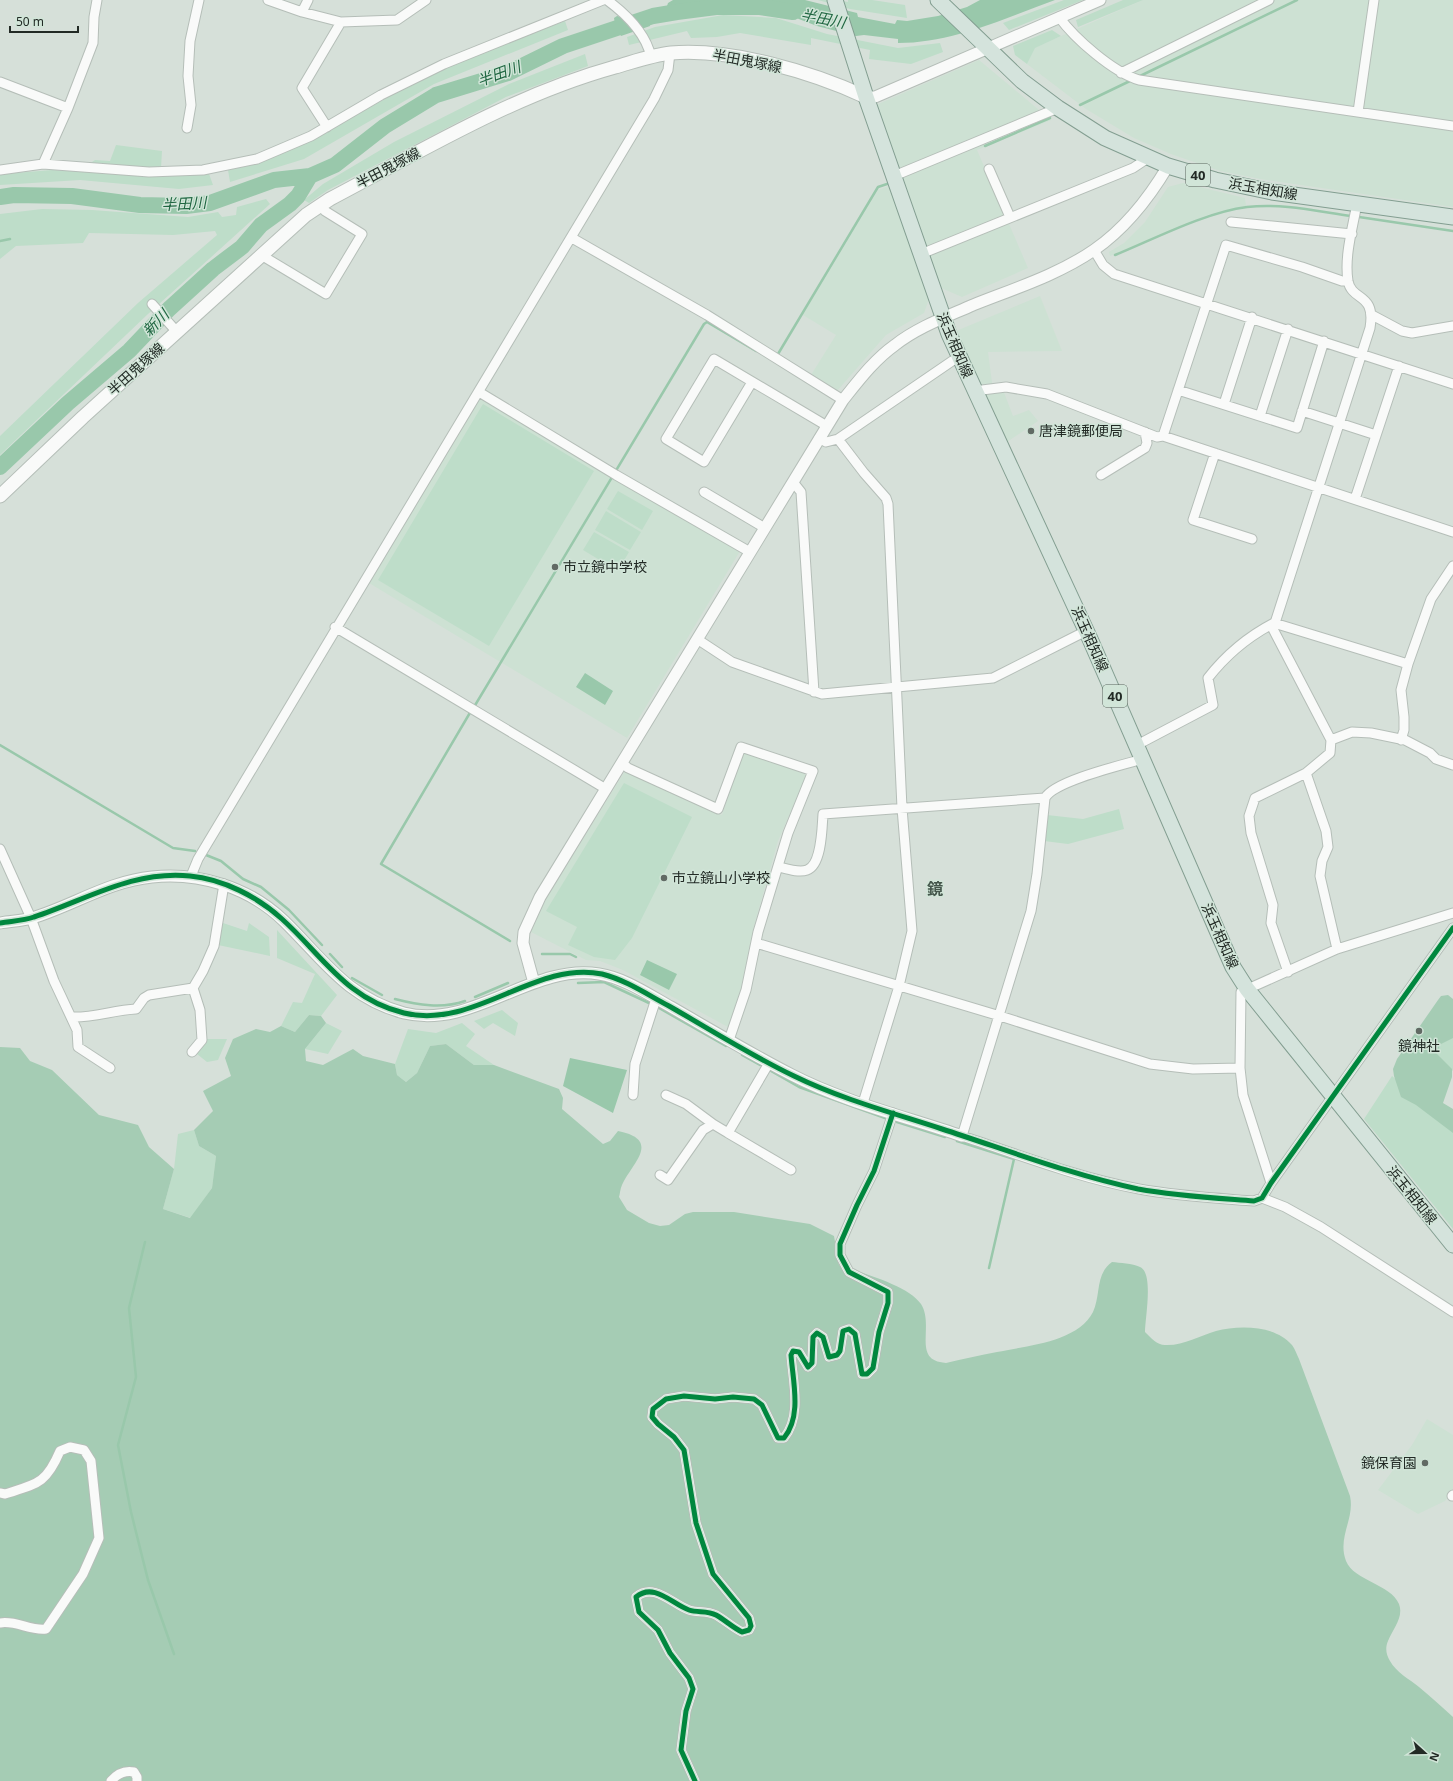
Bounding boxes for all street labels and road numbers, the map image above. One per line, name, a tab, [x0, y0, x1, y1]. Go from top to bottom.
street label: 半田鬼塚線	[711, 45, 783, 77]
street label: 半田鬼塚線	[352, 143, 423, 192]
road number: 40	[1186, 164, 1210, 186]
street label: 浜玉相知線	[1227, 173, 1299, 204]
street label: 浜玉相知線	[933, 309, 978, 381]
street label: 半田鬼塚線	[103, 338, 168, 399]
street label: 浜玉相知線	[1068, 603, 1113, 675]
road number: 40	[1103, 685, 1127, 707]
street label: 浜玉相知線	[1198, 900, 1243, 972]
street label: 浜玉相知線	[1383, 1162, 1442, 1228]

